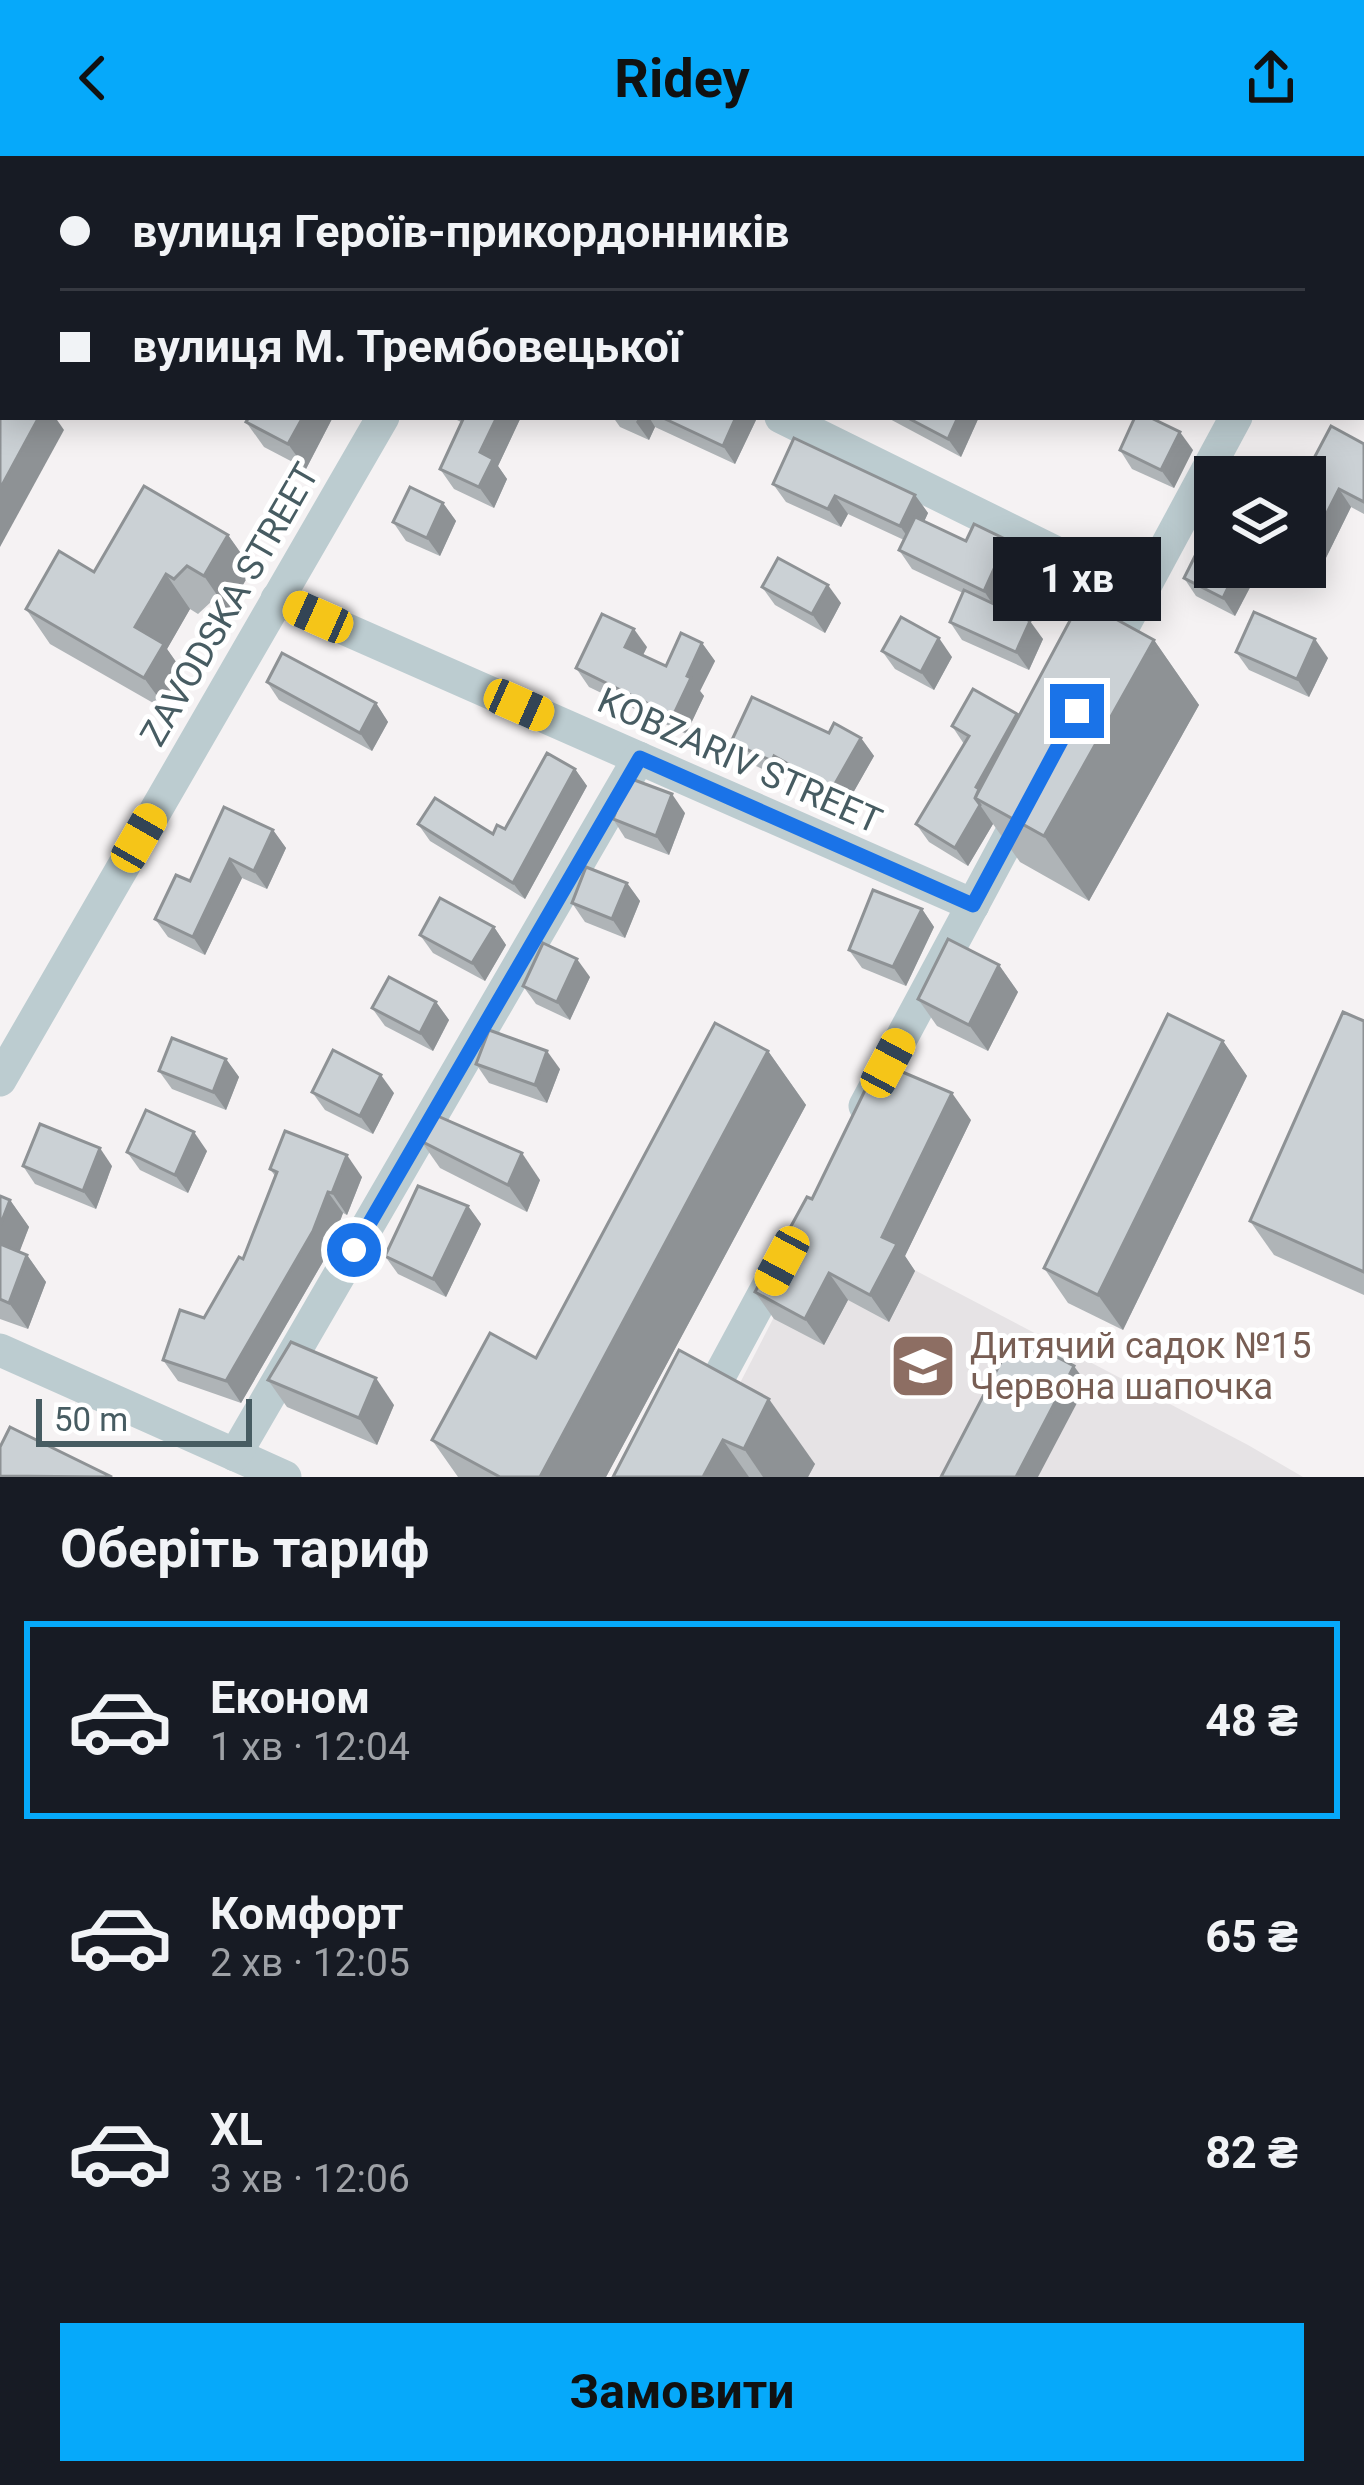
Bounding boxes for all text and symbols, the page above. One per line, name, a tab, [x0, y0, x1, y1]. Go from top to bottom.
icon: back	[60, 45, 126, 111]
icon: share	[1238, 45, 1304, 111]
text: Ridey	[614, 47, 750, 110]
text: вулиця Героїв-прикордонників	[132, 205, 790, 258]
text: вулиця М. Трембовецької	[132, 320, 681, 373]
street label: ZAVODSKA STREET	[132, 456, 328, 753]
map controls	[1194, 456, 1326, 588]
button: layers	[1194, 456, 1326, 588]
callout: 1 хв	[993, 537, 1161, 621]
text: 1 хв	[1040, 556, 1114, 602]
car	[278, 586, 358, 648]
car	[479, 674, 559, 736]
street label: KOBZARIV STREET	[591, 679, 888, 842]
route end	[1050, 684, 1104, 738]
car	[105, 798, 173, 878]
car	[855, 1023, 921, 1103]
car	[749, 1221, 815, 1301]
route start	[327, 1223, 381, 1277]
place label: Дитячий садок №15 Червона шапочка	[970, 1325, 1312, 1408]
school or university icon: Дитячий садок №15 Червона шапочка	[888, 1331, 958, 1401]
scale bar	[36, 1393, 252, 1446]
text: 50 m	[54, 1400, 128, 1439]
text: Оберіть тариф	[60, 1517, 429, 1580]
icon: car	[66, 1666, 174, 1774]
text: Економ	[210, 1671, 370, 1724]
text: 48 ₴	[1205, 1694, 1298, 1747]
text: 1 хв · 12:04	[210, 1724, 410, 1770]
icon: car	[66, 1882, 174, 1990]
text: Комфорт	[210, 1887, 403, 1940]
text: 65 ₴	[1205, 1910, 1298, 1963]
text: 2 хв · 12:05	[210, 1940, 410, 1986]
icon: car	[66, 2098, 174, 2206]
text: XL	[210, 2103, 263, 2156]
text: 82 ₴	[1205, 2126, 1298, 2179]
text: 3 хв · 12:06	[210, 2156, 410, 2202]
button: Замовити	[60, 2323, 1304, 2461]

